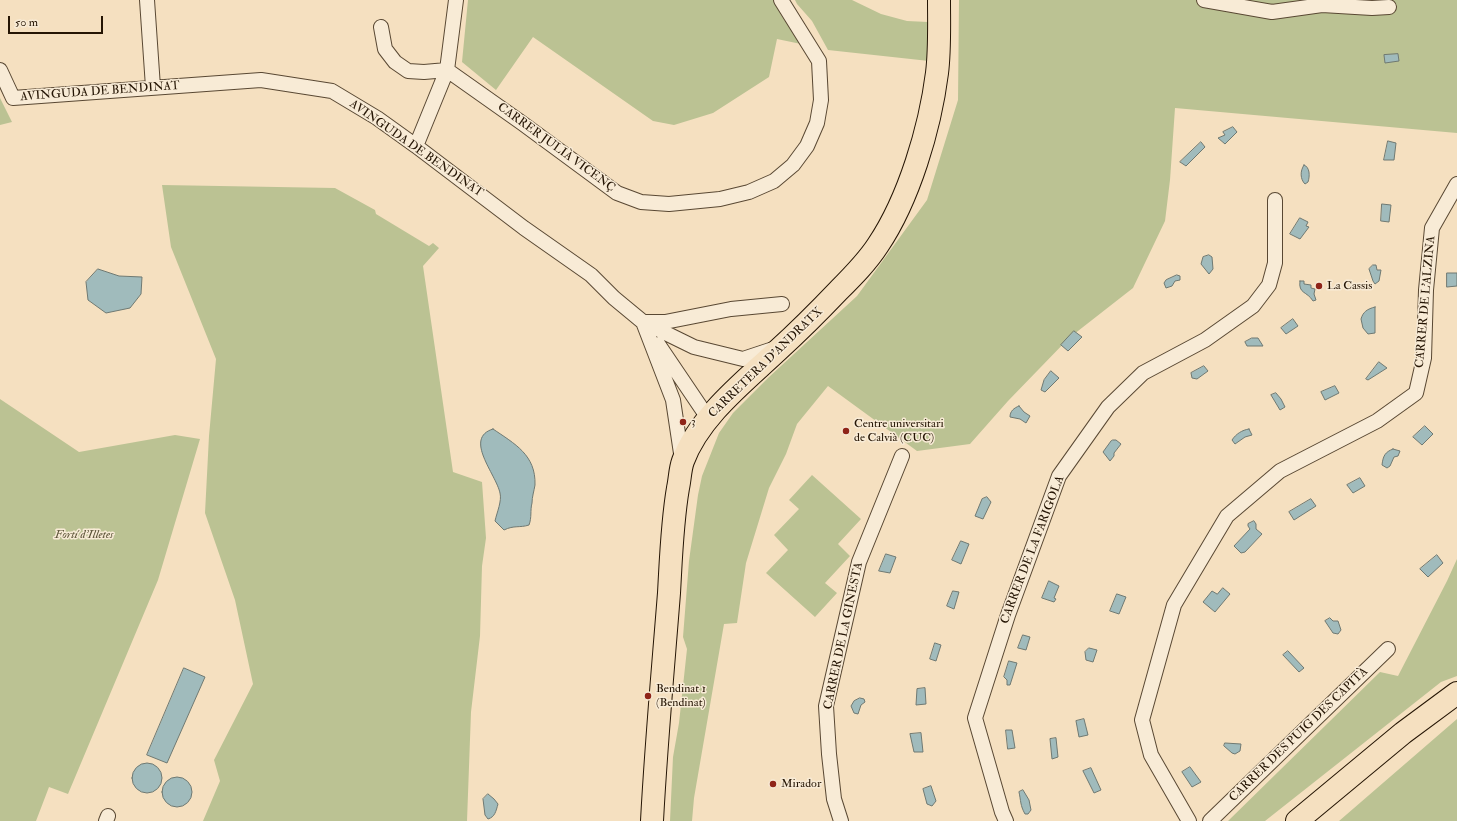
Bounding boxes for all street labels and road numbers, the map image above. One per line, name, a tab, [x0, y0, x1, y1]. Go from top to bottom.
street label: AVINGUDA DE BENDINAT	[20, 79, 180, 105]
street label: AVINGUDA DE BENDINAT	[346, 97, 486, 201]
street label: CARRER JULIÀ VICENÇ	[494, 100, 618, 196]
street label: CARRER DE L'ALZINA	[1413, 235, 1439, 369]
street label: CARRETERA D'ANDRATX	[706, 305, 826, 421]
street label: CARRER DE LA FARIGOLA	[998, 474, 1068, 626]
street label: CARRER DE LA GINESTA	[821, 561, 867, 711]
street label: CARRER DES PUIG DES CAPITÀ	[1227, 665, 1371, 805]

